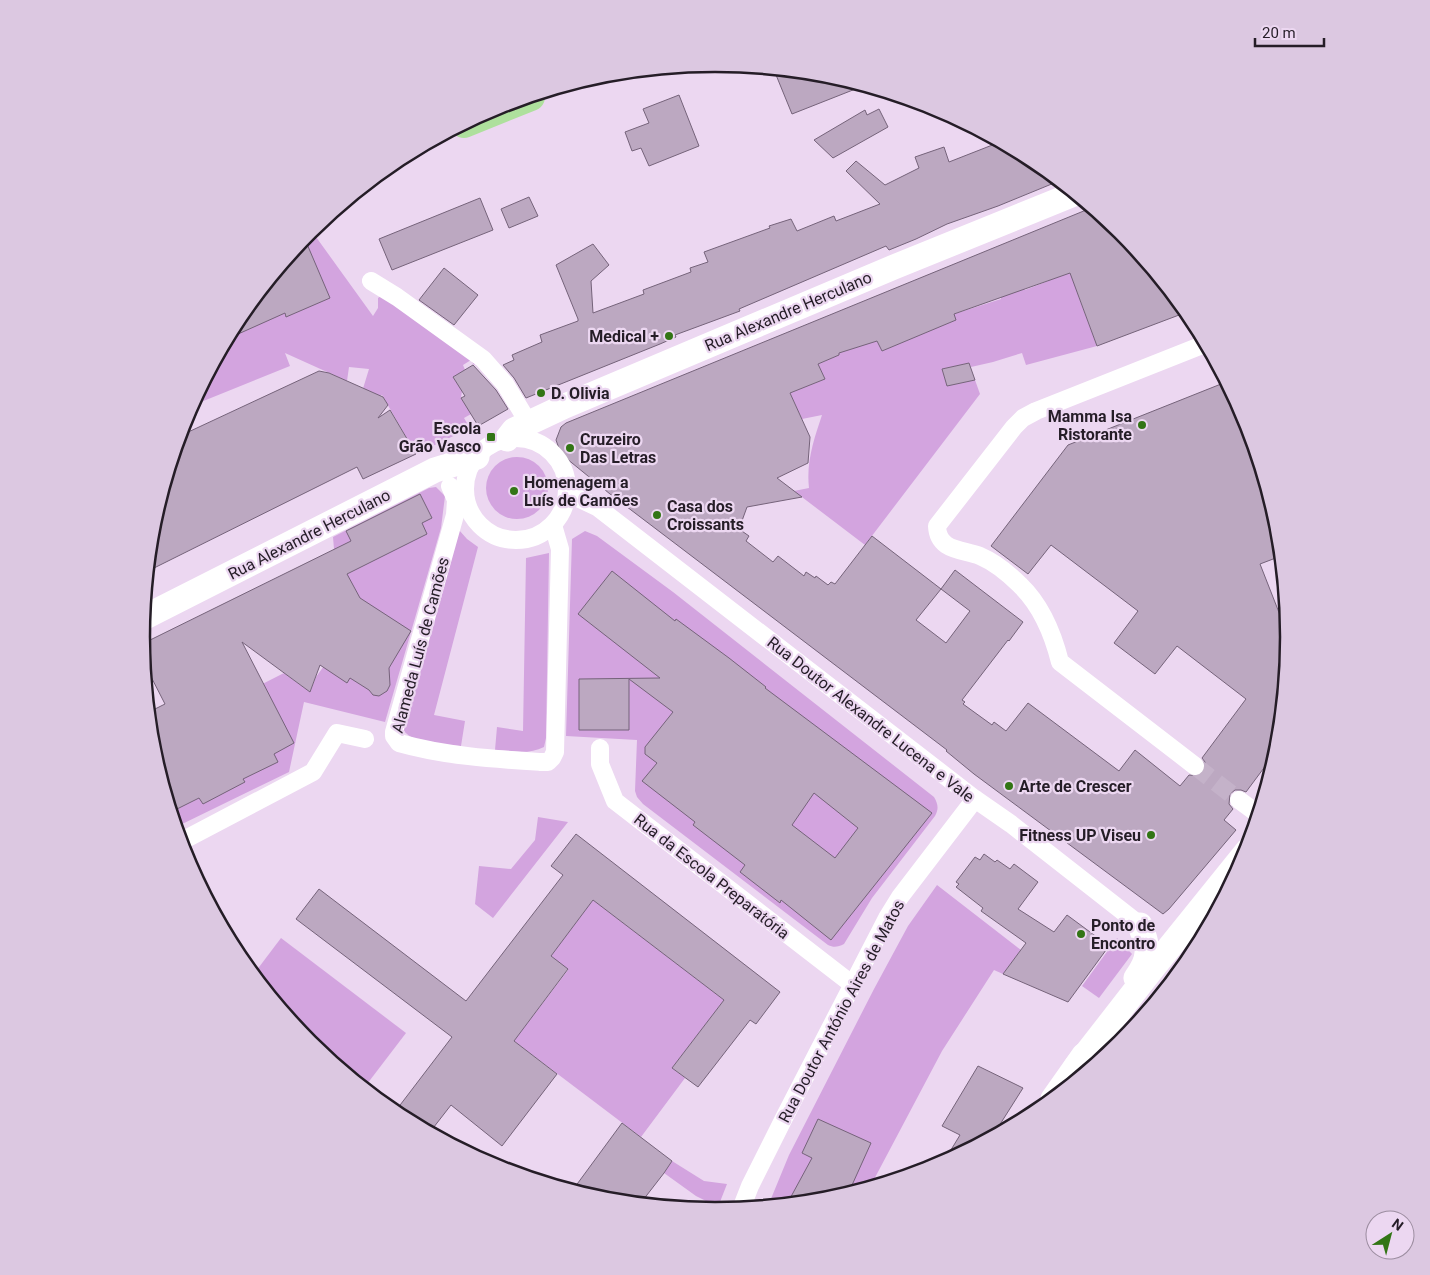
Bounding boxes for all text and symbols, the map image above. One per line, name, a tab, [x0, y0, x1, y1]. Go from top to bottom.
scale bar	[1255, 15, 1324, 47]
text: 20 m	[1262, 24, 1296, 42]
street label: Rua Alexandre Herculano	[702, 268, 874, 355]
place label: Medical +	[589, 327, 659, 346]
marker: Medical +	[663, 330, 675, 342]
place label: D. Olivia	[551, 384, 610, 403]
marker: D. Olivia	[535, 387, 547, 399]
place label: Mamma Isa Ristorante	[1048, 407, 1132, 444]
place label: Escola Grão Vasco	[399, 419, 481, 456]
marker: Mamma Isa Ristorante	[1136, 419, 1148, 431]
place label: Cruzeiro Das Letras	[580, 430, 656, 467]
marker: Escola Grão Vasco	[485, 431, 497, 443]
marker: Cruzeiro Das Letras	[564, 442, 576, 454]
place label: Homenagem a Luís de Camões	[524, 473, 638, 510]
street label: Rua Alexandre Herculano	[225, 485, 393, 584]
marker: Homenagem a Luís de Camões	[508, 485, 520, 497]
place label: Casa dos Croissants	[667, 497, 744, 534]
marker: Casa dos Croissants	[651, 509, 663, 521]
street label: Alameda Luís de Camões	[388, 555, 453, 735]
street label: Rua Doutor Alexandre Lucena e Vale	[763, 633, 978, 806]
place label: Arte de Crescer	[1019, 777, 1132, 796]
marker: Arte de Crescer	[1003, 780, 1015, 792]
street label: Rua da Escola Preparatória	[630, 810, 793, 943]
place label: Fitness UP Viseu	[1019, 826, 1141, 845]
marker: Fitness UP Viseu	[1145, 829, 1157, 841]
street label: Rua Doutor António Aires de Matos	[774, 897, 908, 1126]
place label: Ponto de Encontro	[1091, 916, 1155, 953]
marker: Ponto de Encontro	[1075, 928, 1087, 940]
north arrow	[1365, 1210, 1415, 1260]
text: N	[1389, 1215, 1406, 1234]

